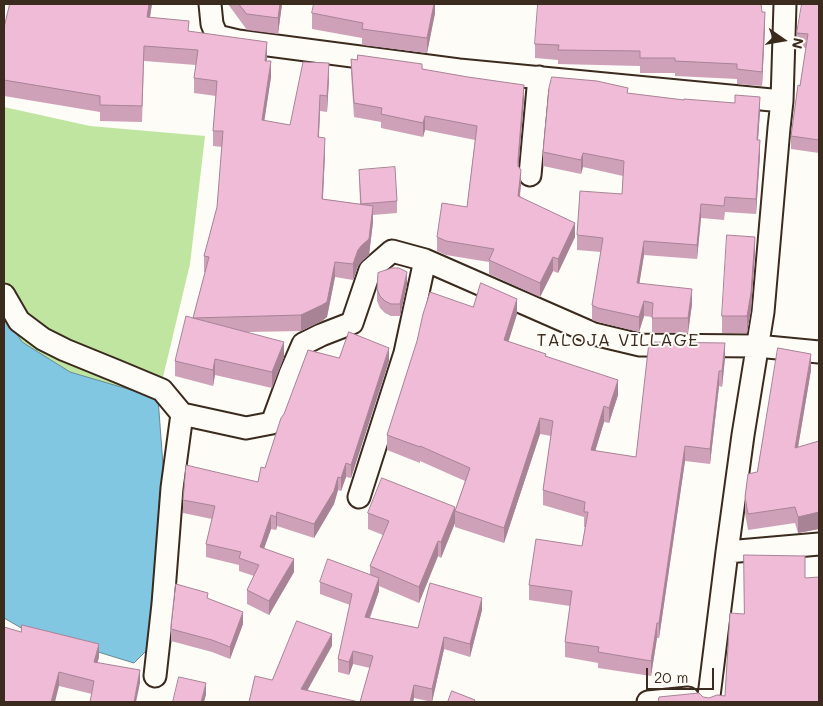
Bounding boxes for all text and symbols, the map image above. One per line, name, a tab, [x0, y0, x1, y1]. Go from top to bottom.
north arrow	[758, 15, 808, 65]
text: N	[788, 36, 809, 51]
district label: TALOJA VILLAGE	[535, 329, 701, 351]
scale bar	[648, 658, 716, 690]
text: 20 m	[654, 667, 688, 687]

